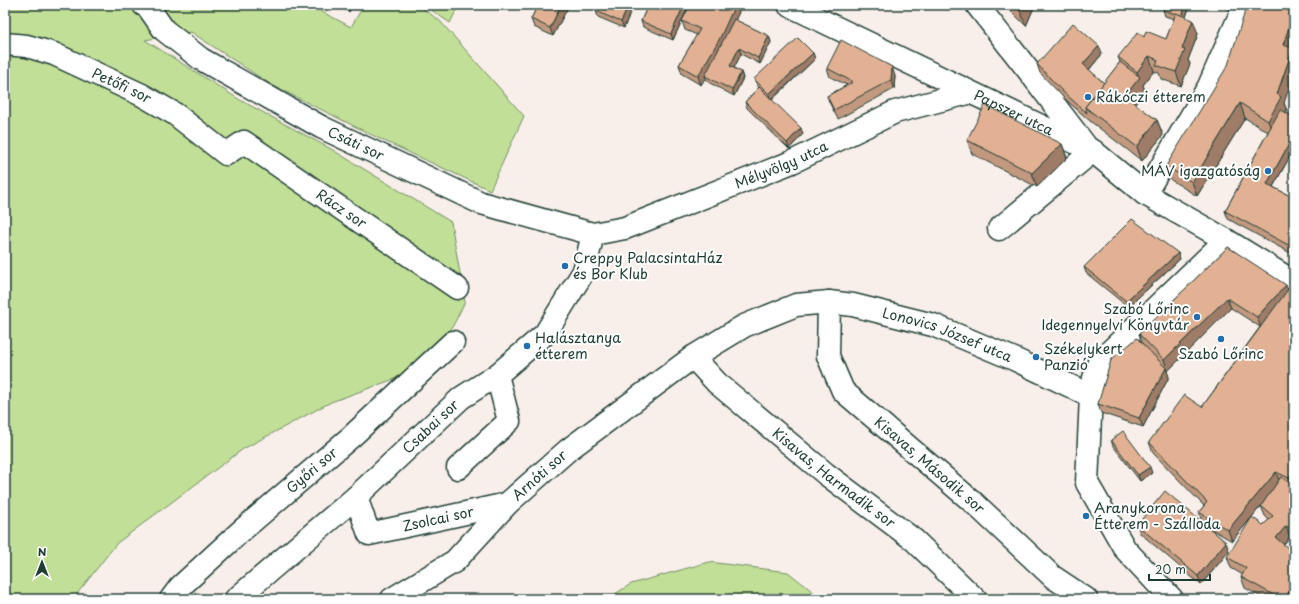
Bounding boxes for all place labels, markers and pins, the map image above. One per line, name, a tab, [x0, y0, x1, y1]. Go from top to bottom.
place label: Rákóczi étterem	[1096, 86, 1206, 107]
marker: Rákóczi étterem	[1083, 92, 1093, 102]
place label: MÁV igazgatóság	[1141, 160, 1260, 181]
marker: MÁV igazgatóság	[1263, 166, 1273, 176]
place label: Creppy PalacsintaHáz és Bor Klub	[573, 247, 723, 284]
marker: Creppy PalacsintaHáz és Bor Klub	[560, 261, 570, 271]
place label: Szabó Lőrinc Idegennyelvi Könyvtár	[1041, 298, 1190, 335]
marker: Szabó Lőrinc Idegennyelvi Könyvtár	[1192, 312, 1202, 322]
place label: Halásztanya étterem	[535, 327, 621, 364]
marker: Szabó Lőrinc	[1216, 334, 1226, 344]
place label: Székelykert Panzió	[1044, 338, 1123, 375]
marker: Halásztanya étterem	[522, 341, 532, 351]
place label: Szabó Lőrinc	[1178, 343, 1264, 364]
marker: Székelykert Panzió	[1031, 352, 1041, 362]
place label: Aranykorona Étterem - Szálloda	[1094, 497, 1221, 534]
marker: Aranykorona Étterem - Szálloda	[1081, 511, 1091, 521]

